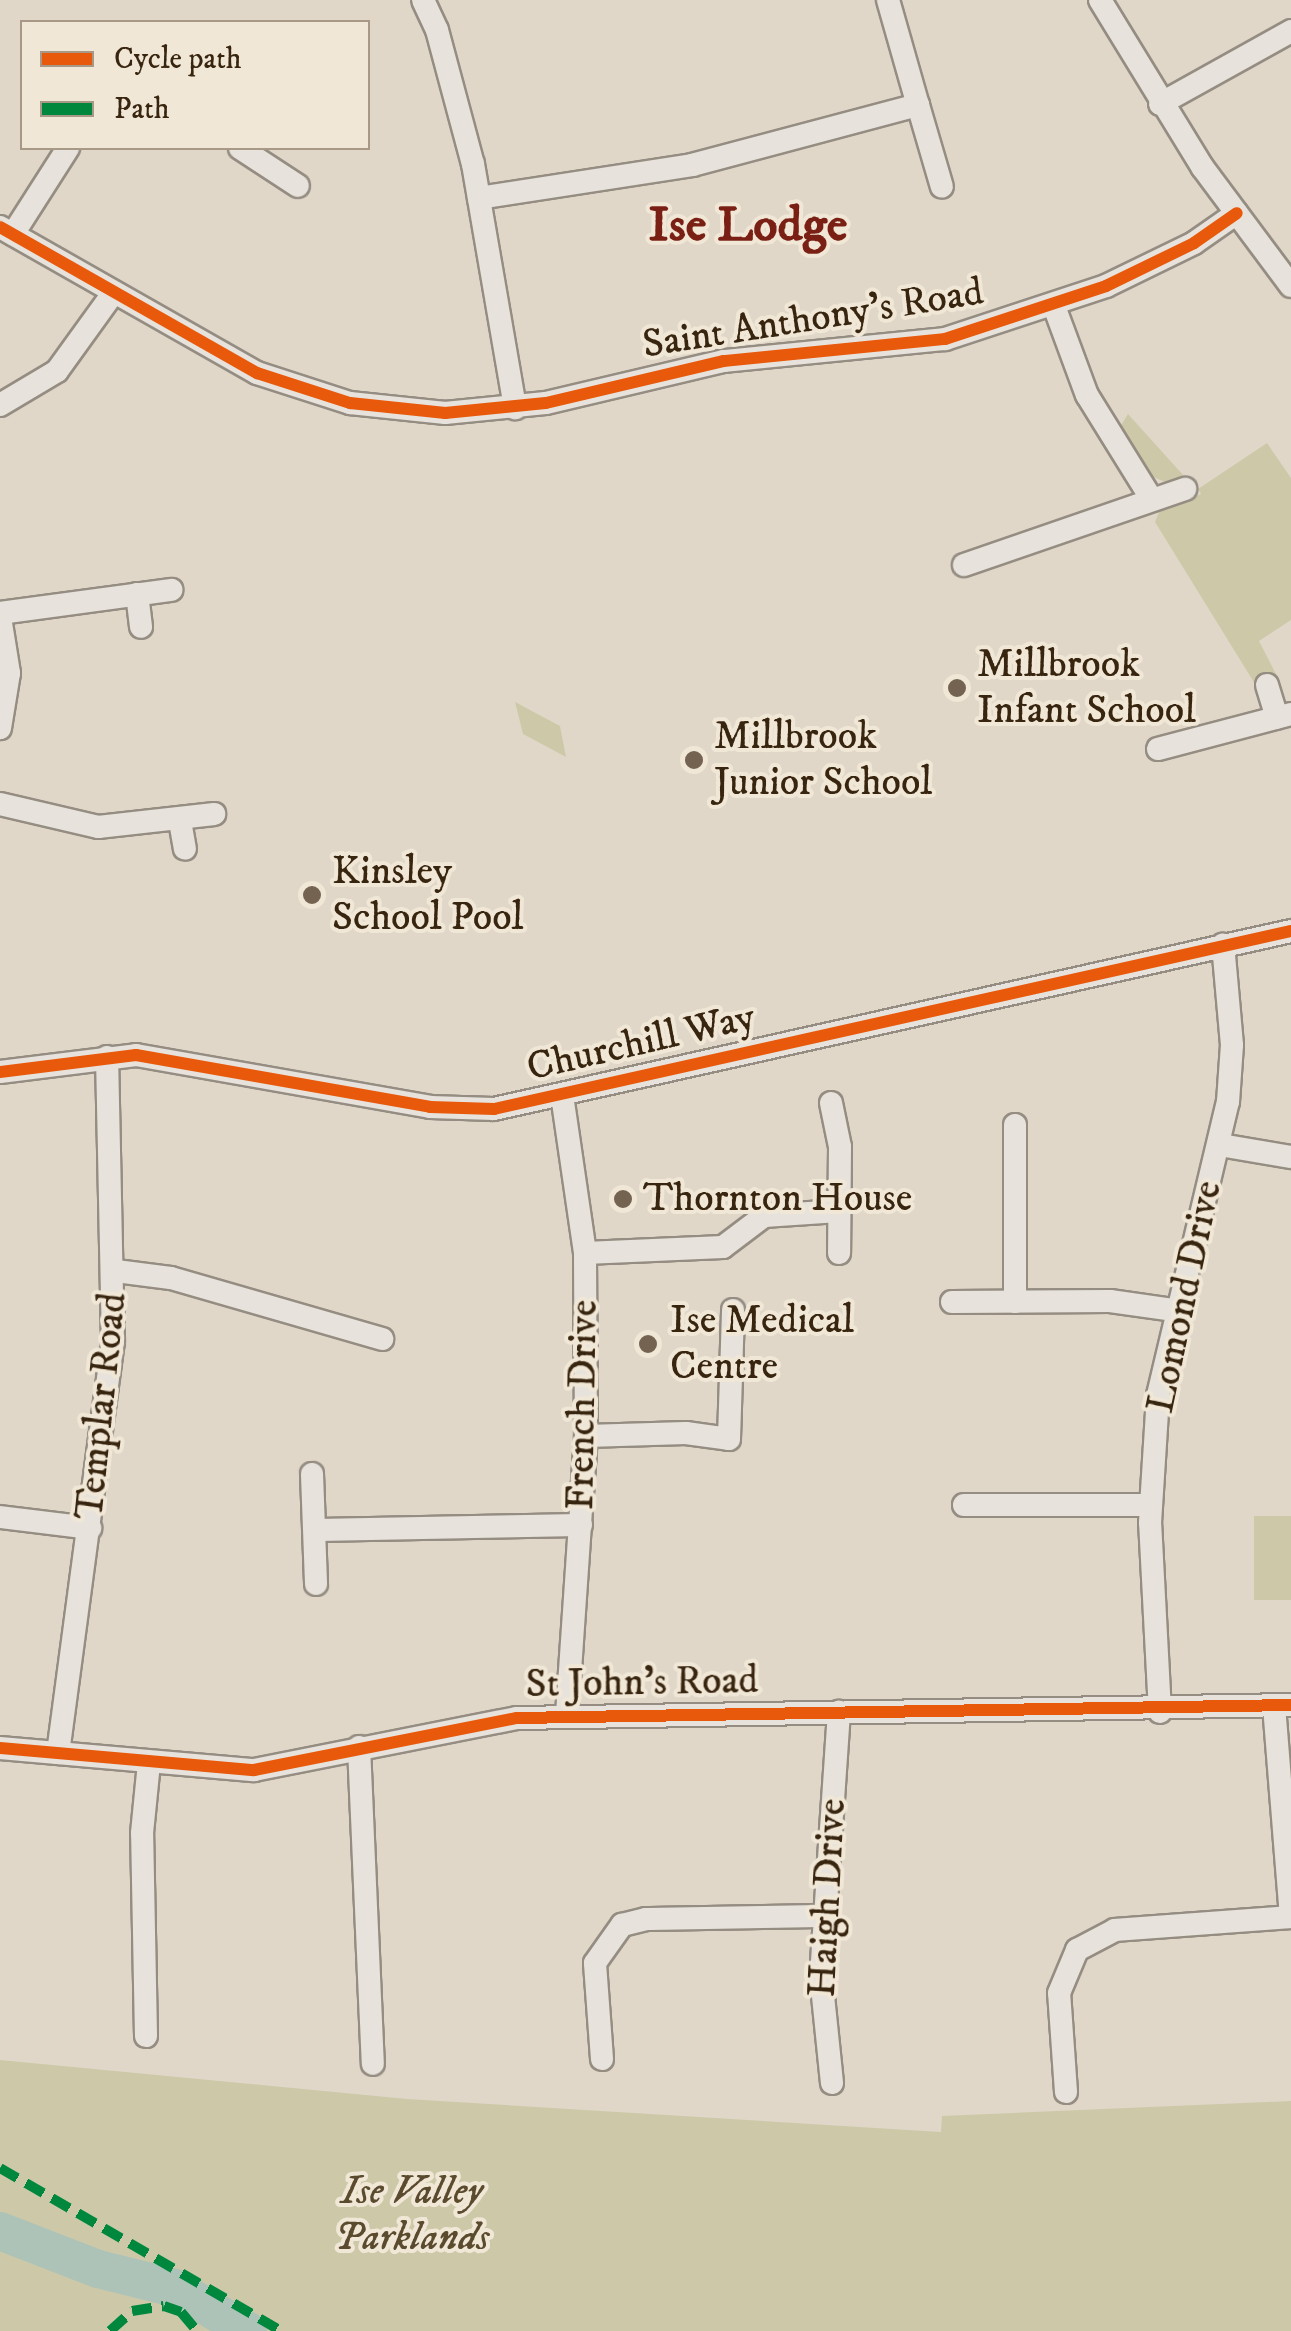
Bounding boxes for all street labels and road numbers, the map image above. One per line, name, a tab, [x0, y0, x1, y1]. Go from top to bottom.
street label: Saint Anthony's Road	[639, 268, 987, 370]
street label: Churchill Way	[522, 993, 760, 1093]
street label: Lomond Drive	[1137, 1177, 1233, 1417]
street label: Templar Road	[66, 1290, 138, 1522]
street label: French Drive	[557, 1299, 609, 1511]
street label: St John's Road	[525, 1657, 759, 1709]
street label: Haigh Drive	[799, 1797, 857, 1999]

